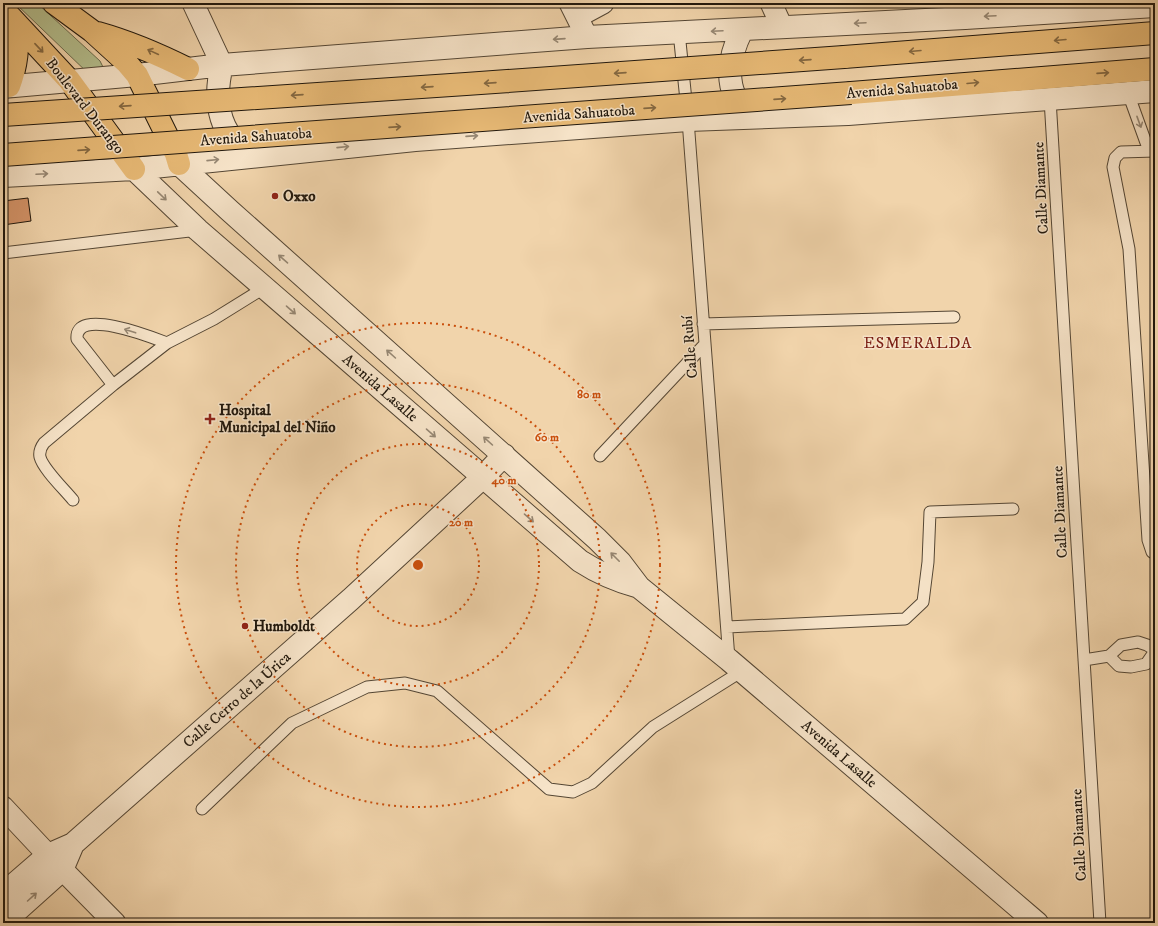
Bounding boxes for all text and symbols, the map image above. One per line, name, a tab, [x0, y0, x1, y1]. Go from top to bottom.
one-way arrow	[984, 13, 997, 20]
one-way arrow	[854, 19, 867, 27]
one-way arrow	[711, 27, 724, 34]
one-way arrow	[553, 36, 566, 43]
one-way arrow	[1054, 37, 1067, 44]
one-way arrow	[34, 43, 44, 53]
one-way arrow	[909, 47, 922, 55]
one-way arrow	[147, 48, 159, 55]
street label: Boulevard Durango	[42, 54, 128, 158]
one-way arrow	[799, 56, 812, 63]
one-way arrow	[614, 70, 627, 77]
one-way arrow	[1096, 70, 1109, 77]
street label: Avenida Sahuatoba	[845, 75, 959, 103]
one-way arrow	[484, 79, 497, 86]
one-way arrow	[966, 79, 979, 86]
one-way arrow	[421, 83, 434, 90]
one-way arrow	[291, 92, 304, 99]
one-way arrow	[773, 95, 786, 102]
street label: Avenida Sahuatoba	[523, 101, 636, 127]
one-way arrow	[119, 103, 132, 110]
one-way arrow	[643, 105, 656, 112]
one-way arrow	[1135, 115, 1143, 127]
one-way arrow	[388, 123, 401, 130]
street label: Avenida Sahuatoba	[200, 124, 313, 150]
one-way arrow	[465, 132, 478, 139]
street label: Calle Diamante	[1029, 141, 1053, 235]
one-way arrow	[336, 143, 349, 151]
one-way arrow	[77, 146, 90, 153]
one-way arrow	[206, 156, 219, 164]
one-way arrow	[35, 170, 48, 177]
place label: Oxxo	[283, 187, 316, 206]
one-way arrow	[157, 191, 167, 201]
marker: Oxxo	[270, 191, 280, 201]
one-way arrow	[278, 254, 289, 263]
one-way arrow	[285, 306, 296, 315]
street label: Calle Rubí	[678, 314, 702, 379]
one-way arrow	[124, 327, 137, 334]
district label: ESMERALDA	[864, 333, 972, 353]
street label: Avenida Lasalle	[338, 350, 422, 426]
one-way arrow	[386, 350, 396, 359]
text: 80 m	[577, 387, 601, 402]
place label: Hospital Municipal del Niño	[219, 401, 336, 437]
marker: Hospital Municipal del Niño	[204, 413, 216, 425]
one-way arrow	[426, 428, 436, 437]
text: 60 m	[535, 430, 559, 445]
one-way arrow	[483, 436, 493, 446]
street label: Calle Diamante	[1048, 465, 1072, 559]
text: 40 m	[491, 473, 516, 488]
one-way arrow	[524, 513, 534, 522]
text: 20 m	[449, 515, 473, 530]
one-way arrow	[610, 552, 620, 562]
centre of rings	[411, 558, 425, 572]
place label: Humboldt	[253, 617, 315, 636]
marker: Humboldt	[240, 621, 250, 631]
street label: Calle Cerro de la Úrica	[178, 647, 295, 752]
street label: Avenida Lasalle	[797, 716, 881, 792]
street label: Calle Diamante	[1067, 788, 1091, 882]
one-way arrow	[27, 893, 37, 902]

